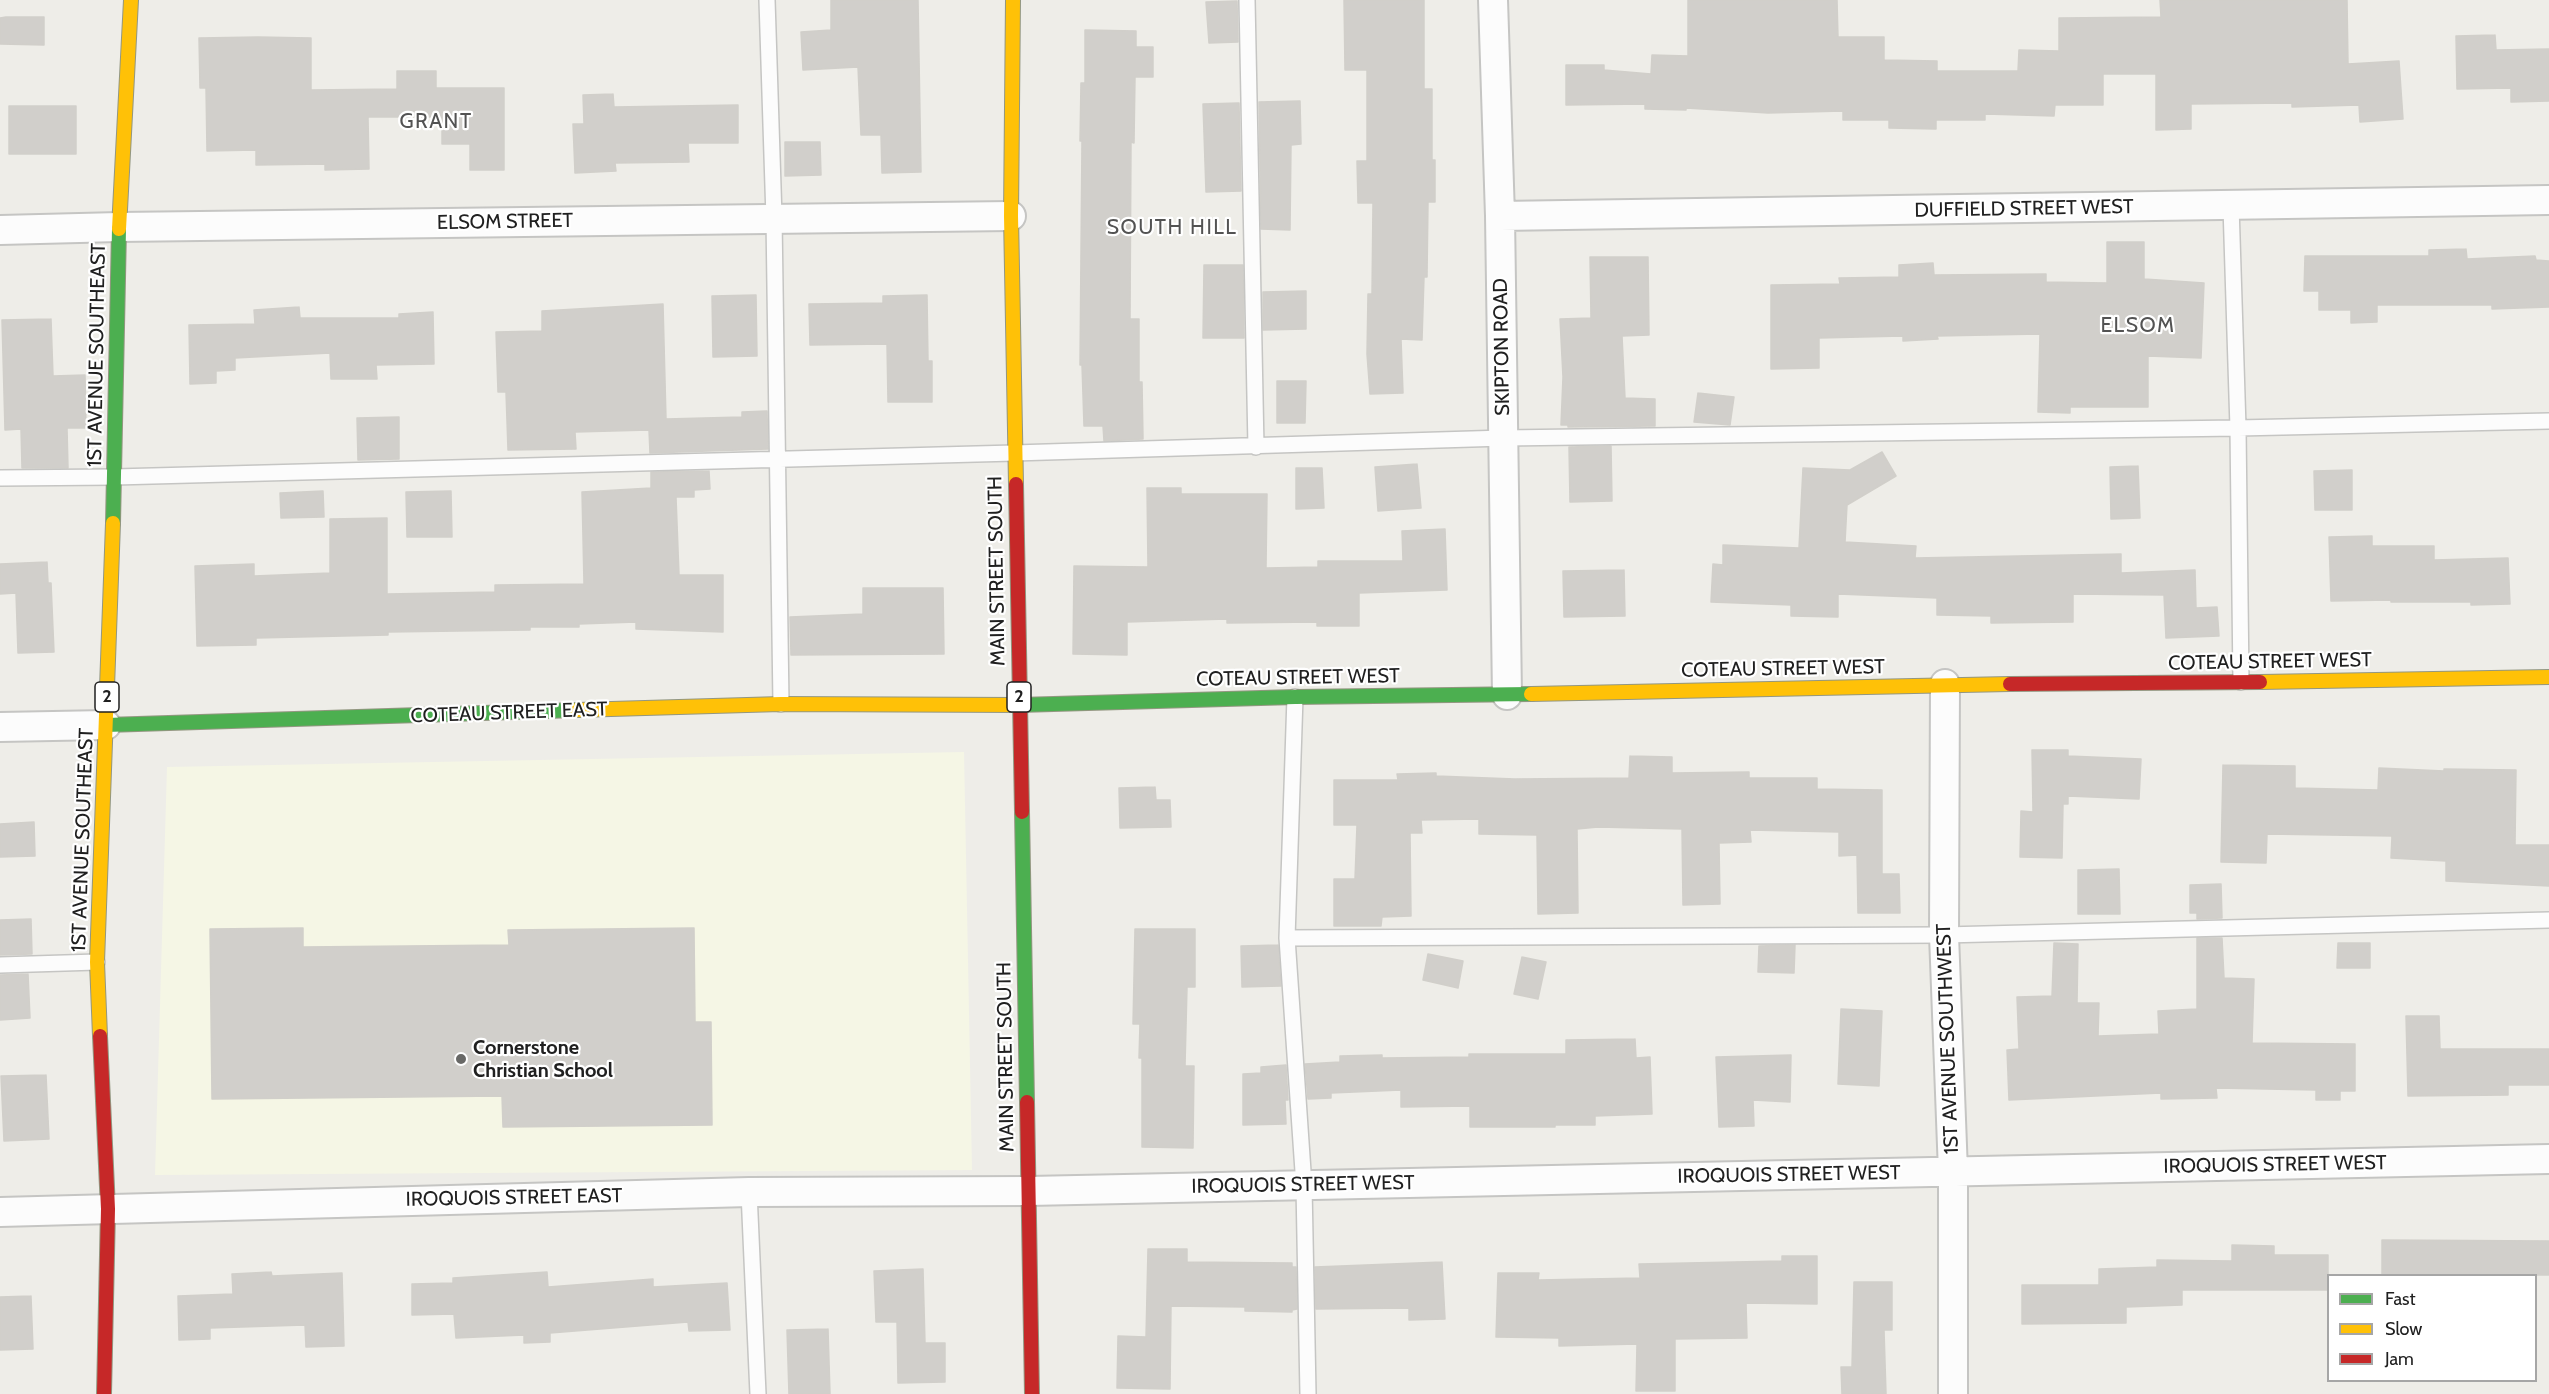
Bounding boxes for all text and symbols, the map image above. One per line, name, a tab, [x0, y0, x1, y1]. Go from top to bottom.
district label: GRANT	[399, 109, 473, 135]
street label: DUFFIELD STREET WEST	[1914, 195, 2134, 223]
street label: ELSOM STREET	[437, 209, 573, 235]
district label: SOUTH HILL	[1107, 215, 1237, 241]
street label: 1ST AVENUE SOUTHEAST	[83, 243, 111, 467]
street label: SKIPTON ROAD	[1489, 278, 1515, 416]
district label: ELSOM	[2100, 313, 2176, 339]
street label: MAIN STREET SOUTH	[983, 476, 1011, 666]
street label: COTEAU STREET WEST	[2168, 648, 2372, 676]
street label: COTEAU STREET WEST	[1681, 655, 1885, 683]
street label: COTEAU STREET WEST	[1196, 664, 1400, 692]
road number: 2	[95, 682, 119, 712]
road number: 2	[1007, 682, 1031, 712]
street label: COTEAU STREET EAST	[410, 698, 608, 728]
street label: 1ST AVENUE SOUTHEAST	[67, 728, 99, 952]
street label: 1ST AVENUE SOUTHWEST	[1932, 923, 1964, 1155]
street label: MAIN STREET SOUTH	[992, 962, 1020, 1152]
place label: Cornerstone Christian School	[473, 1036, 613, 1083]
marker: Cornerstone Christian School	[454, 1052, 468, 1066]
street label: IROQUOIS STREET WEST	[2163, 1151, 2387, 1179]
street label: IROQUOIS STREET WEST	[1677, 1161, 1901, 1189]
street label: IROQUOIS STREET WEST	[1191, 1171, 1415, 1199]
street label: IROQUOIS STREET EAST	[406, 1184, 622, 1212]
legend	[2327, 1274, 2537, 1382]
text: Fast	[2385, 1288, 2416, 1310]
text: Slow	[2385, 1318, 2422, 1340]
text: Jam	[2385, 1348, 2414, 1370]

